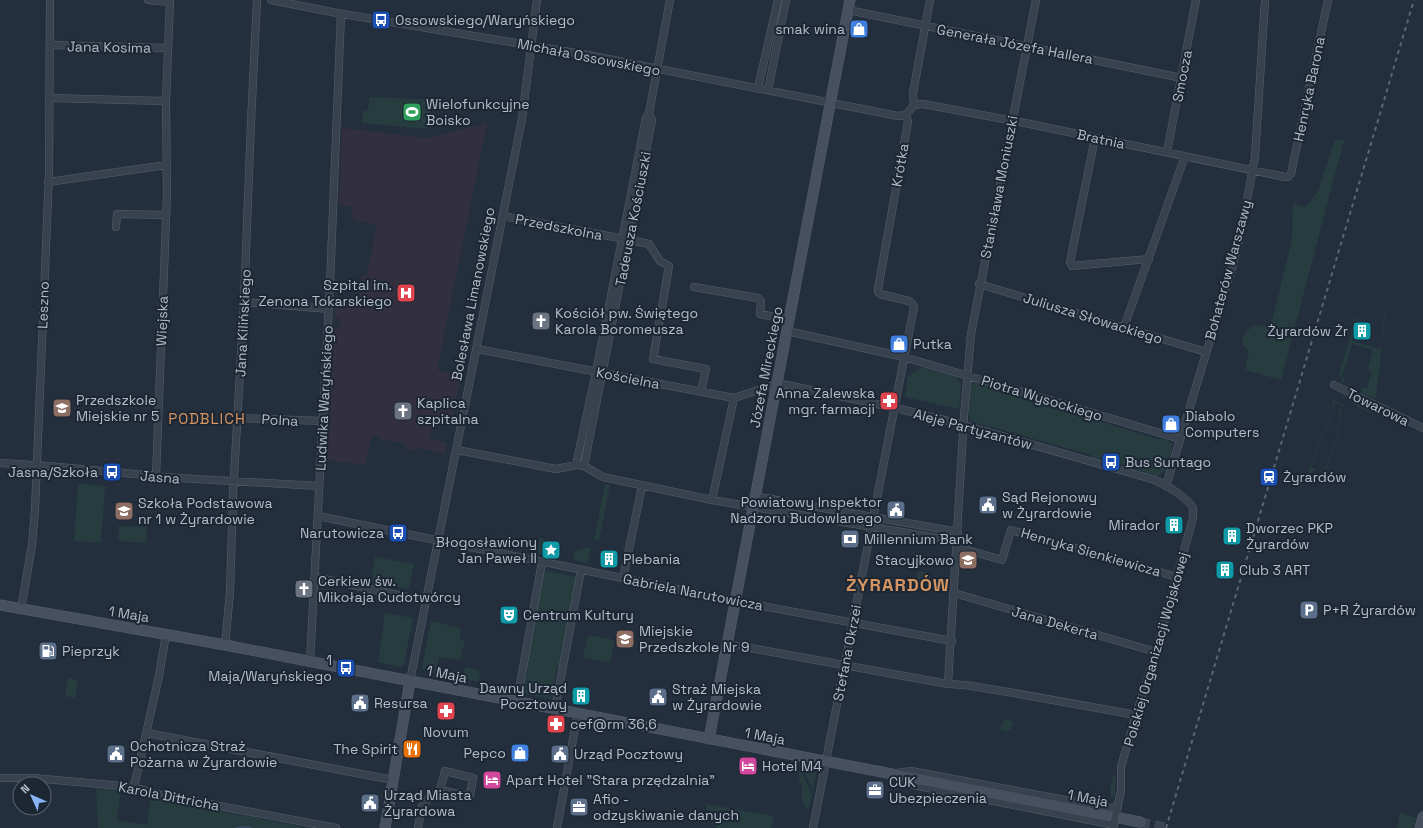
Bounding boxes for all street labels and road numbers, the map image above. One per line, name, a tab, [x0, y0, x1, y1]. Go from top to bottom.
street label: Generała Józefa Hallera	[935, 20, 1095, 68]
street label: Michała Ossowskiego	[516, 34, 662, 80]
street label: Henryka Barona	[1289, 35, 1329, 143]
street label: Jana Kosima	[67, 37, 151, 57]
street label: Smocza	[1168, 48, 1196, 104]
street label: Stanisława Moniuszki	[976, 114, 1022, 260]
street label: Bratnia	[1075, 125, 1127, 153]
street label: Krótka	[887, 142, 913, 188]
street label: Tadeusza Kościuszki	[611, 150, 655, 288]
street label: Bohaterów Warszawy	[1201, 198, 1255, 342]
street label: Bolesława Limanowskiego	[447, 206, 499, 382]
street label: Przedszkolna	[514, 210, 604, 244]
street label: Jana Kilińskiego	[231, 269, 255, 377]
street label: Leszno	[33, 281, 53, 329]
street label: Juliusza Słowackiego	[1021, 288, 1165, 348]
street label: Wiejska	[152, 296, 172, 346]
street label: Józefa Mireckiego	[745, 305, 787, 429]
street label: Ludwika Waryńskiego	[311, 325, 337, 471]
street label: Kościelna	[595, 363, 661, 393]
street label: Piotra Wysockiego	[979, 371, 1105, 425]
street label: Towarowa	[1344, 384, 1412, 430]
street label: Aleje Partyzantów	[912, 405, 1034, 453]
street label: Polna	[261, 410, 299, 430]
street label: Jasna	[139, 466, 181, 488]
street label: Henryka Sienkiewicza	[1019, 523, 1163, 581]
street label: Polskiej Organizacji Wojskowej	[1120, 550, 1192, 748]
street label: Gabriela Narutowicza	[621, 570, 765, 614]
street label: 1 Maja	[107, 602, 151, 626]
street label: Jana Dekerta	[1010, 602, 1100, 644]
street label: Stefana Okrzei	[829, 603, 865, 703]
street label: 1 Maja	[425, 661, 469, 687]
street label: 1 Maja	[743, 723, 787, 749]
street label: Karola Dittricha	[117, 777, 221, 815]
street label: 1 Maja	[1066, 785, 1110, 811]

